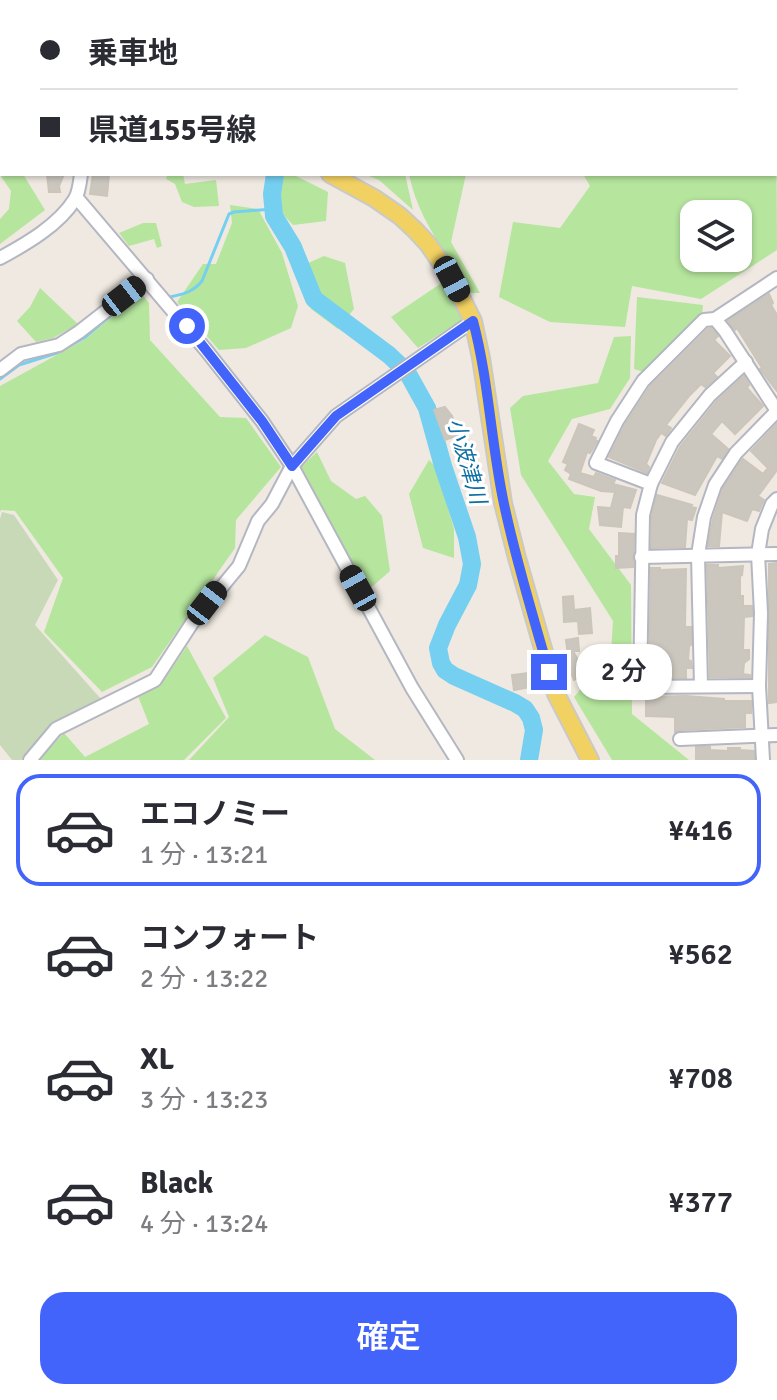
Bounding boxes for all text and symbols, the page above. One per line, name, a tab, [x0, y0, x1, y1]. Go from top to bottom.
text: 乗車地	[88, 35, 178, 72]
text: 県道155号線	[88, 112, 257, 149]
map controls	[680, 200, 752, 272]
button: layers	[680, 200, 752, 272]
car	[430, 252, 474, 306]
car	[98, 272, 150, 320]
route start	[169, 308, 205, 344]
water label: 小波津川	[442, 415, 493, 509]
car	[336, 561, 380, 615]
car	[183, 577, 231, 629]
callout: 2 分	[577, 644, 673, 700]
route end	[531, 654, 567, 690]
text: 2 分	[601, 656, 647, 688]
icon: car	[44, 794, 116, 866]
text: エコノミー	[140, 796, 290, 833]
text: ¥416	[668, 812, 733, 849]
text: 1 分 · 13:21	[140, 839, 268, 871]
icon: car	[44, 918, 116, 990]
text: コンフォート	[140, 920, 319, 957]
text: ¥562	[668, 936, 733, 973]
text: 2 分 · 13:22	[140, 963, 268, 995]
text: XL	[140, 1041, 174, 1078]
icon: car	[44, 1042, 116, 1114]
text: ¥708	[668, 1060, 733, 1097]
text: 3 分 · 13:23	[140, 1084, 268, 1116]
text: Black	[140, 1165, 213, 1202]
icon: car	[44, 1166, 116, 1238]
text: ¥377	[668, 1184, 733, 1221]
text: 4 分 · 13:24	[140, 1208, 268, 1240]
button: 確定	[40, 1292, 737, 1384]

